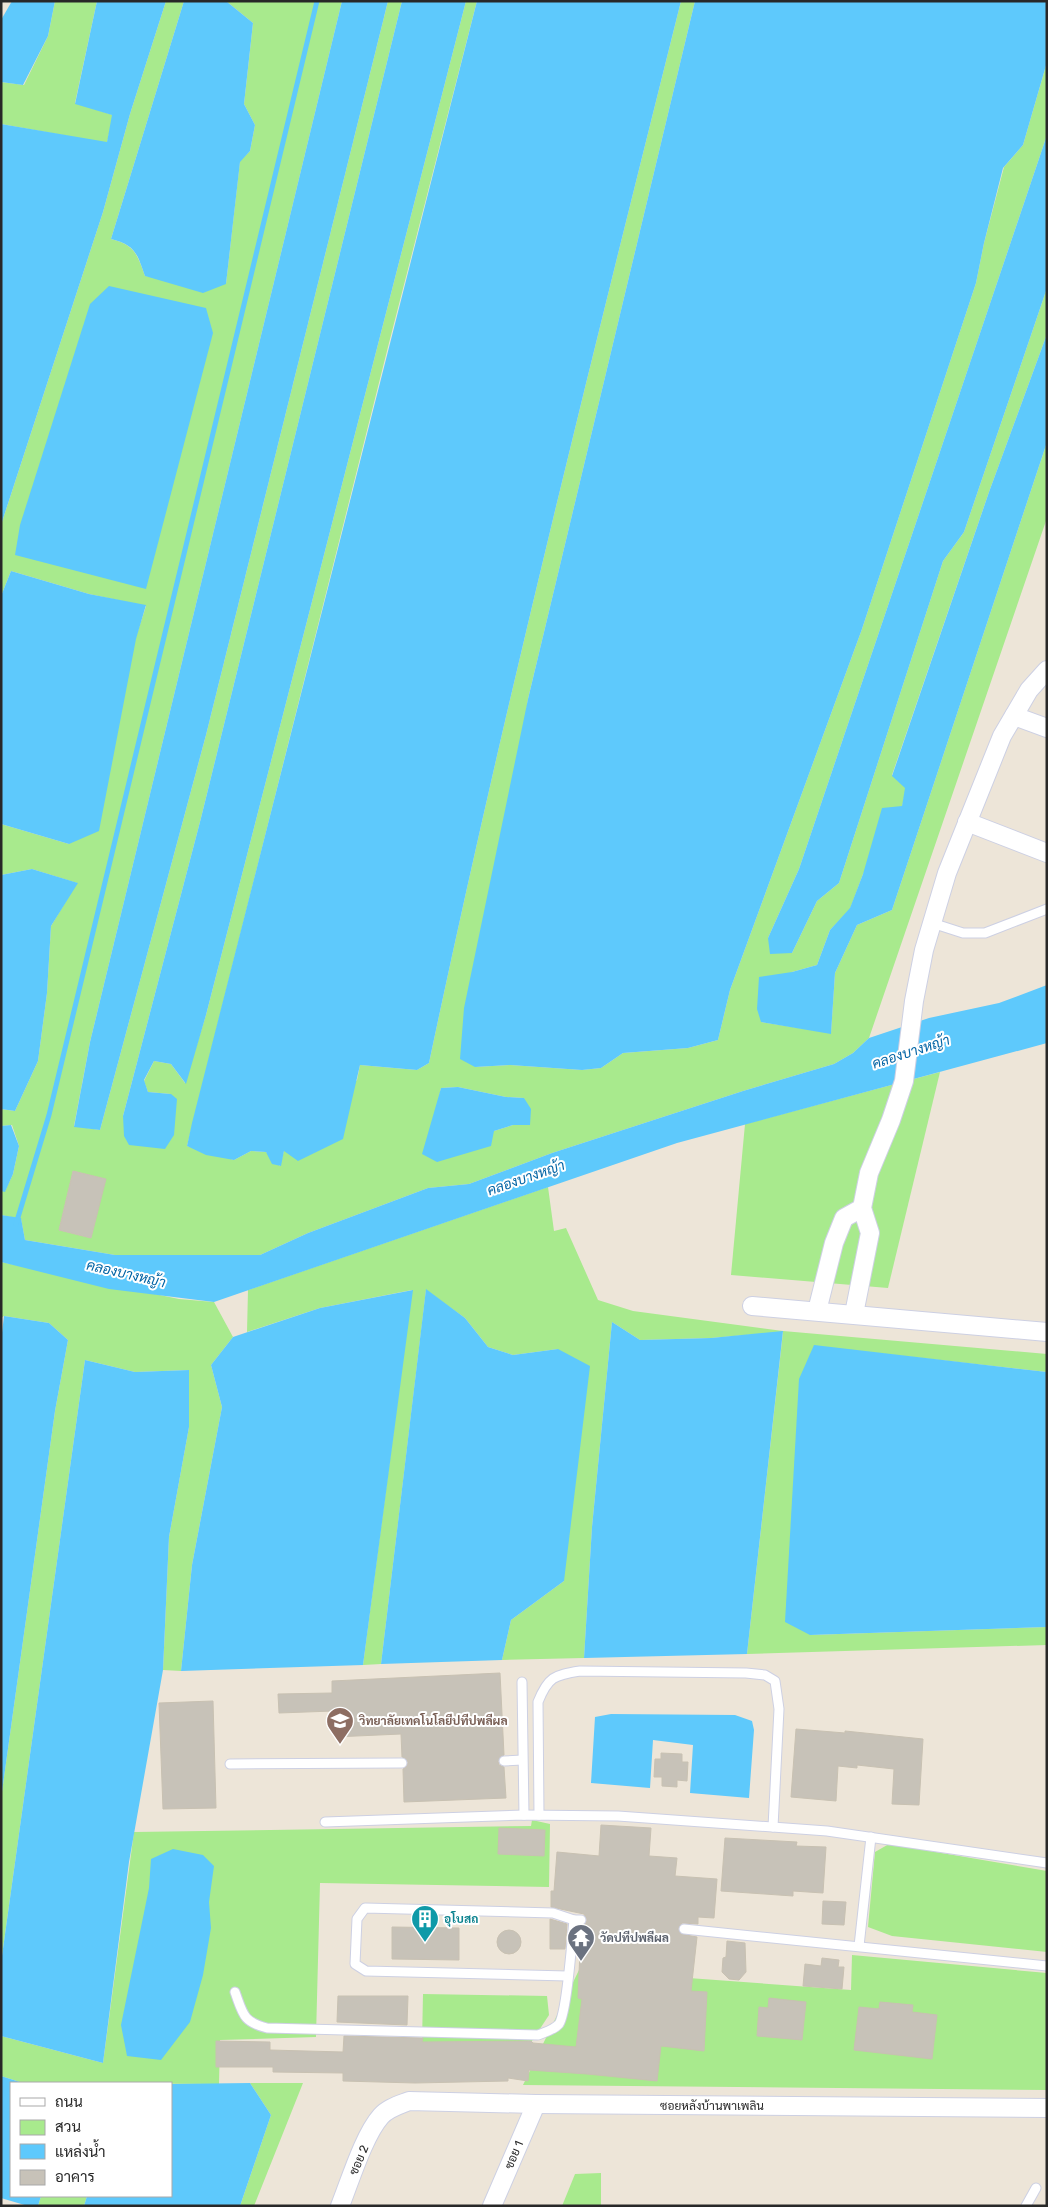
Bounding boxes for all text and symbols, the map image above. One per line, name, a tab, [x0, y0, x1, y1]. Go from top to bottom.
water label: คลองบางหญ้า	[870, 1031, 952, 1073]
water label: คลองบางหญ้า	[485, 1157, 567, 1199]
water label: คลองบางหญ้า	[85, 1257, 167, 1291]
school or university icon: วิทยาลัยเทคโนโลยีปทีปพลีผล	[325, 1706, 355, 1745]
place label: วิทยาลัยเทคโนโลยีปทีปพลีผล	[358, 1713, 508, 1728]
building icon: อุโบสถ	[410, 1904, 440, 1943]
place label: อุโบสถ	[444, 1911, 478, 1927]
temple icon: วัดปทีปพลีผล	[566, 1923, 596, 1962]
place label: วัดปทีปพลีผล	[600, 1930, 669, 1945]
legend	[10, 2082, 172, 2197]
text: ถนน	[55, 2093, 83, 2111]
street label: ซอยหลังบ้านพาเพลิน	[660, 2099, 764, 2113]
text: สวน	[55, 2118, 81, 2136]
text: แหล่งน้ำ	[55, 2139, 106, 2161]
street label: ซอย 1	[502, 2139, 526, 2171]
street label: ซอย 2	[346, 2143, 372, 2177]
text: อาคาร	[55, 2168, 95, 2186]

